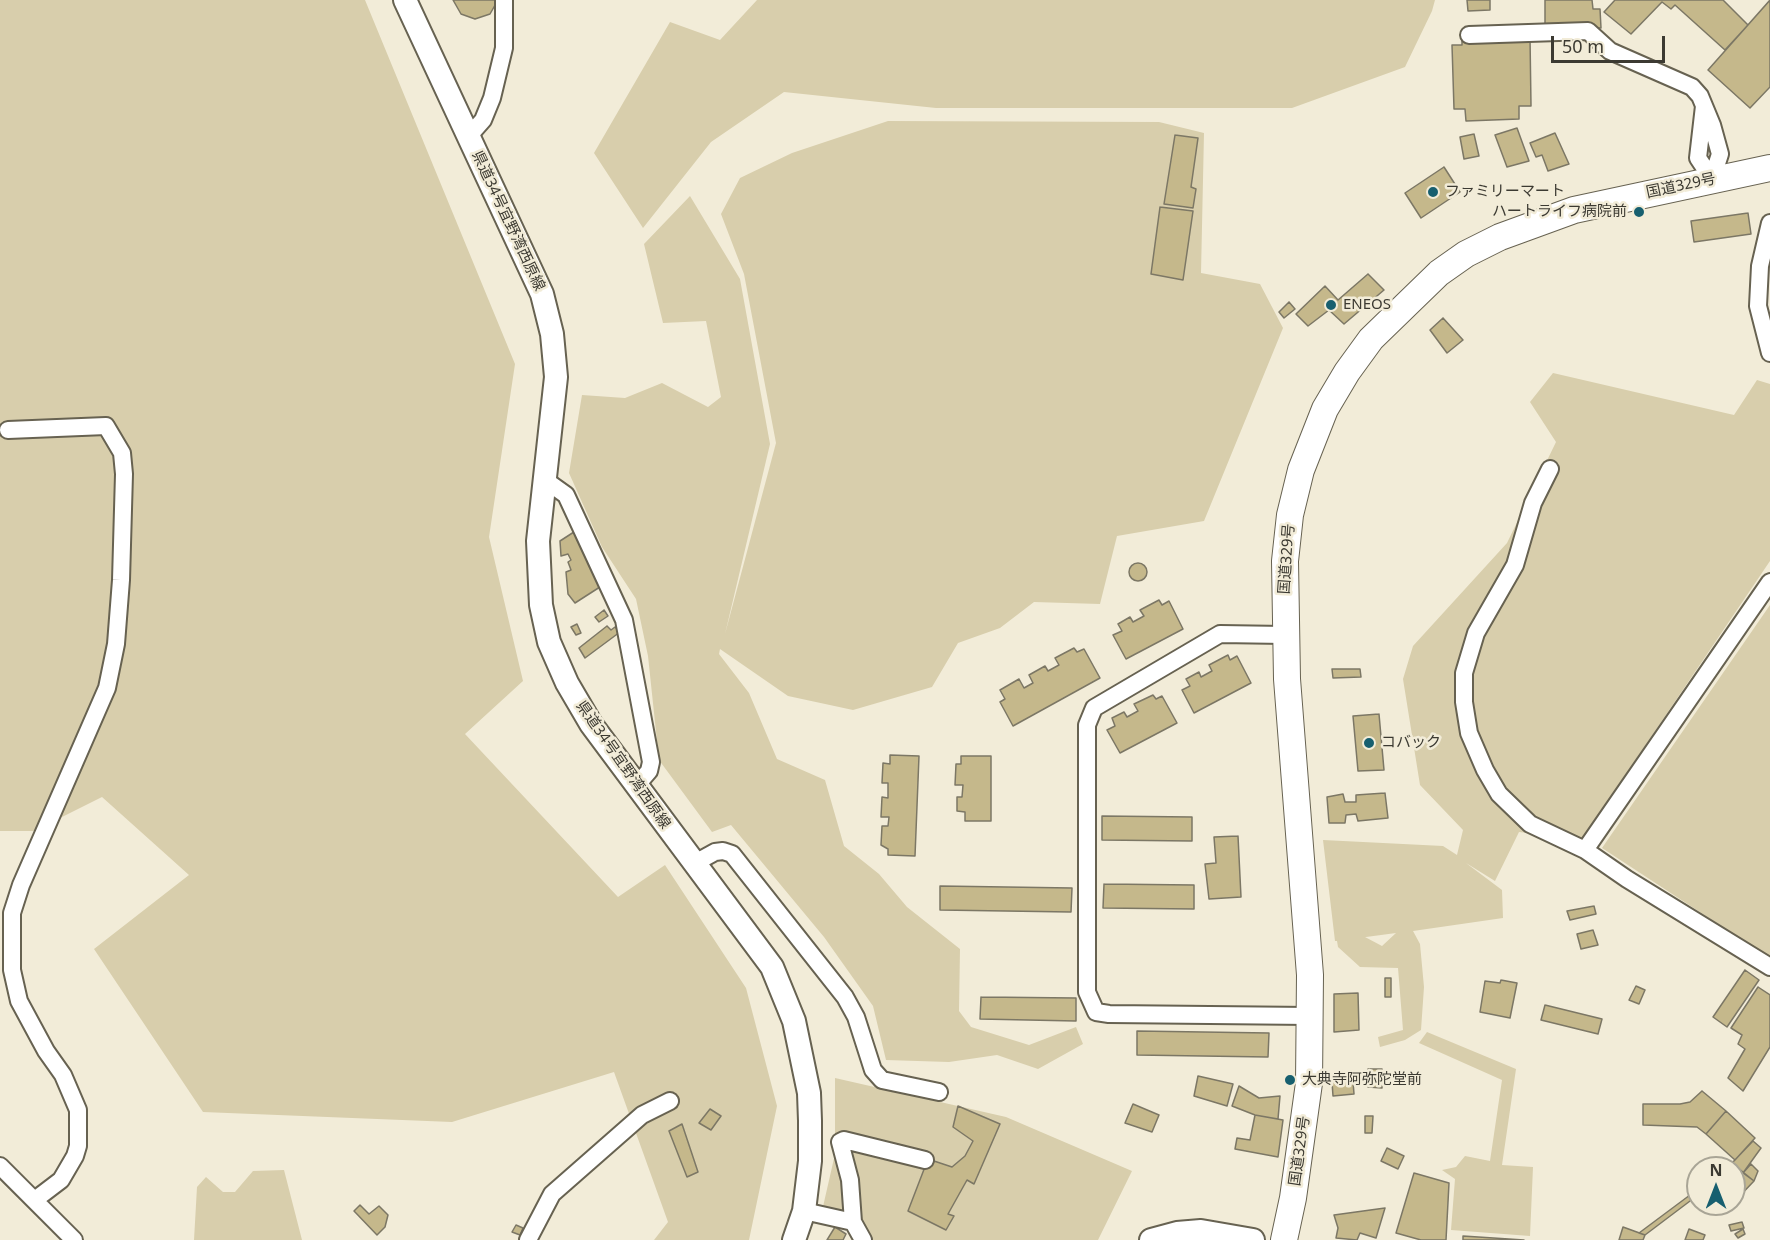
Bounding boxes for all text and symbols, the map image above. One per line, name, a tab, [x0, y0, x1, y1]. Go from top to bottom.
scale bar	[1554, 24, 1668, 62]
text: 50 m	[1562, 34, 1604, 58]
street label: 県道34号宜野湾西原線	[468, 148, 548, 294]
street label: 国道329号	[1645, 170, 1717, 202]
place label: ファミリーマート	[1445, 183, 1565, 201]
marker: ファミリーマート	[1426, 185, 1440, 199]
place label: ハートライフ病院前	[1492, 203, 1627, 221]
marker: ハートライフ病院前	[1632, 205, 1646, 219]
place label: ENEOS	[1343, 296, 1391, 314]
marker: ENEOS	[1324, 298, 1338, 312]
street label: 国道329号	[1276, 523, 1298, 595]
street label: 県道34号宜野湾西原線	[572, 698, 674, 832]
place label: コバック	[1381, 734, 1441, 752]
marker: コバック	[1362, 736, 1376, 750]
place label: 大典寺阿弥陀堂前	[1302, 1071, 1422, 1089]
marker: 大典寺阿弥陀堂前	[1283, 1073, 1297, 1087]
street label: 国道329号	[1286, 1115, 1314, 1187]
north arrow	[1686, 1156, 1746, 1216]
text: N	[1709, 1159, 1723, 1181]

